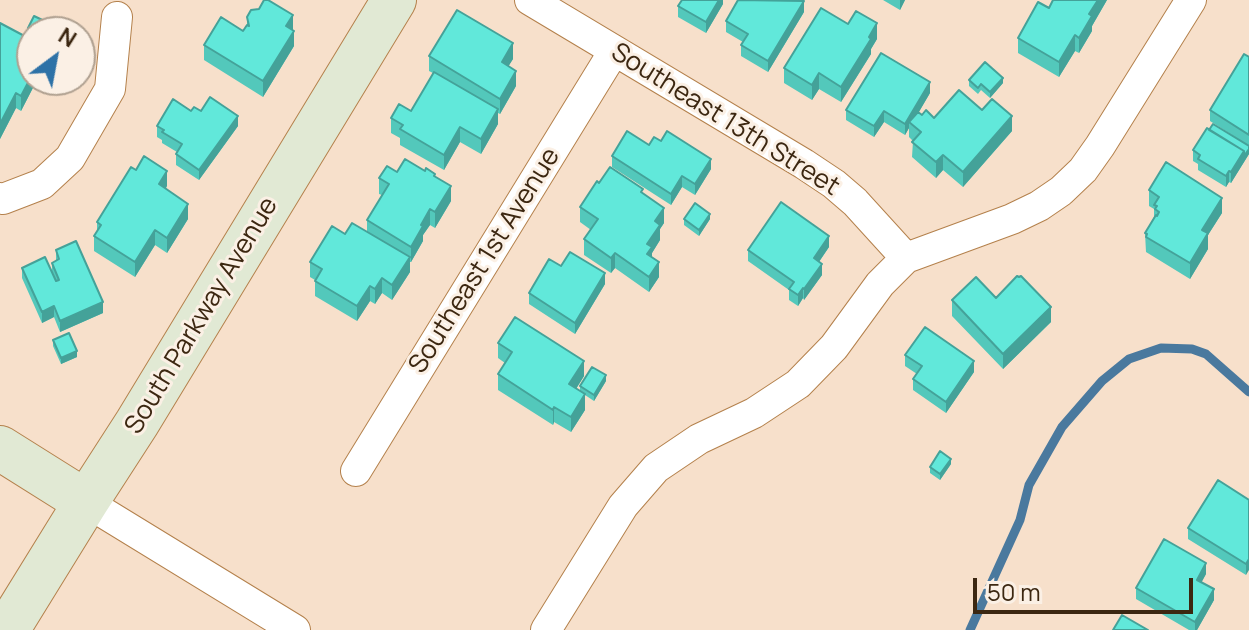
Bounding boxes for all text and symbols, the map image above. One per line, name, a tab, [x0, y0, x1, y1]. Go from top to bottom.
north arrow	[16, 16, 96, 96]
text: N	[53, 20, 82, 54]
street label: Southeast 13th Street	[605, 37, 845, 203]
street label: Southeast 1st Avenue	[403, 143, 567, 379]
street label: South Parkway Avenue	[119, 192, 285, 440]
scale bar	[977, 562, 1197, 612]
text: 50 m	[987, 575, 1041, 608]

